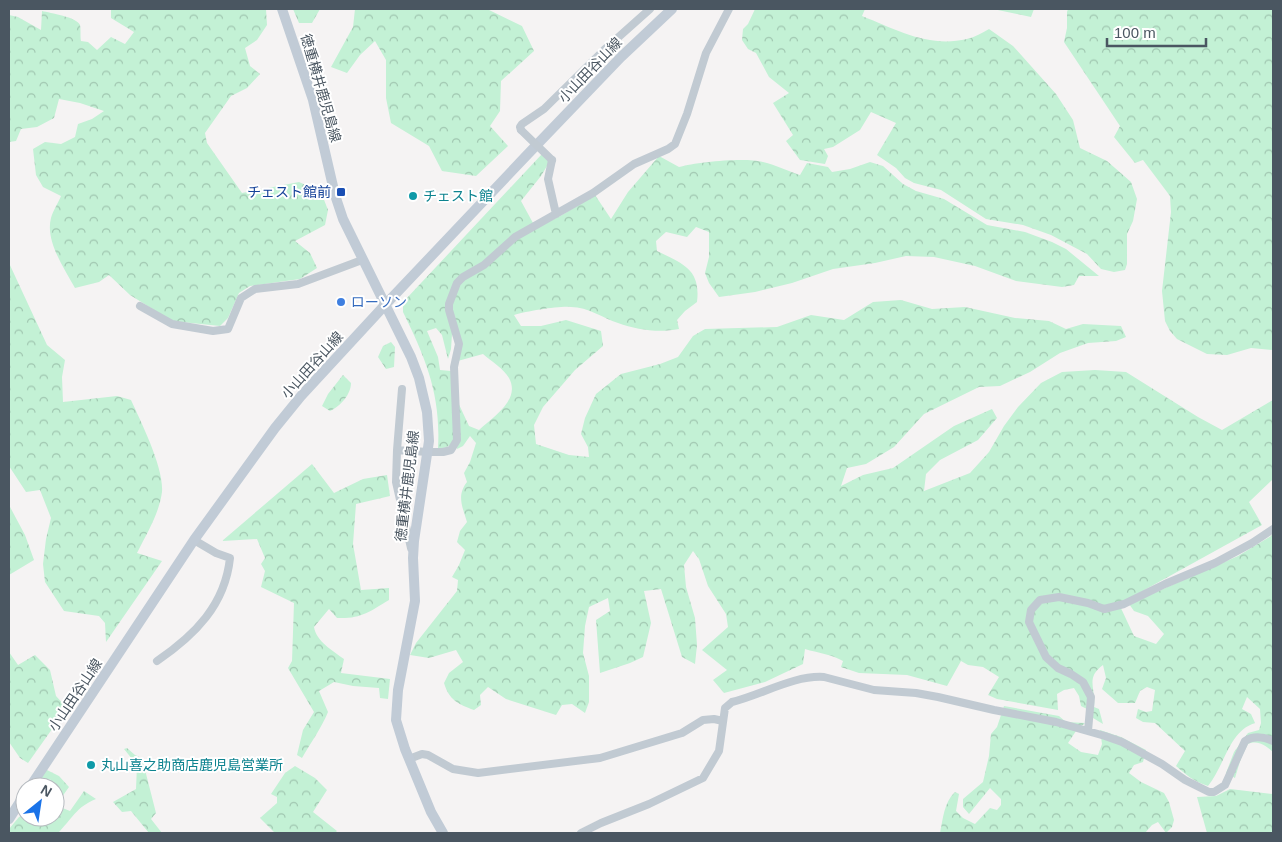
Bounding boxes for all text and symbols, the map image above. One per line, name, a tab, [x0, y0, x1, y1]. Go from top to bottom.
scale bar	[1107, 15, 1206, 47]
text: 100 m	[1114, 24, 1156, 41]
street label: 徳重横井鹿児島線	[298, 32, 344, 144]
street label: 小山田谷山線	[555, 34, 625, 106]
place label: チェスト館前	[247, 184, 331, 200]
marker: チェスト館前	[335, 186, 347, 198]
place label: チェスト館	[423, 188, 493, 204]
marker: チェスト館	[407, 190, 419, 202]
place label: ローソン	[351, 294, 407, 310]
marker: ローソン	[335, 296, 347, 308]
street label: 小山田谷山線	[278, 328, 346, 402]
street label: 徳重横井鹿児島線	[392, 429, 422, 543]
street label: 小山田谷山線	[45, 656, 105, 734]
place label: 丸山喜之助商店鹿児島営業所	[101, 757, 283, 773]
marker: 丸山喜之助商店鹿児島営業所	[85, 759, 97, 771]
north arrow	[15, 777, 65, 827]
text: N	[38, 781, 55, 800]

